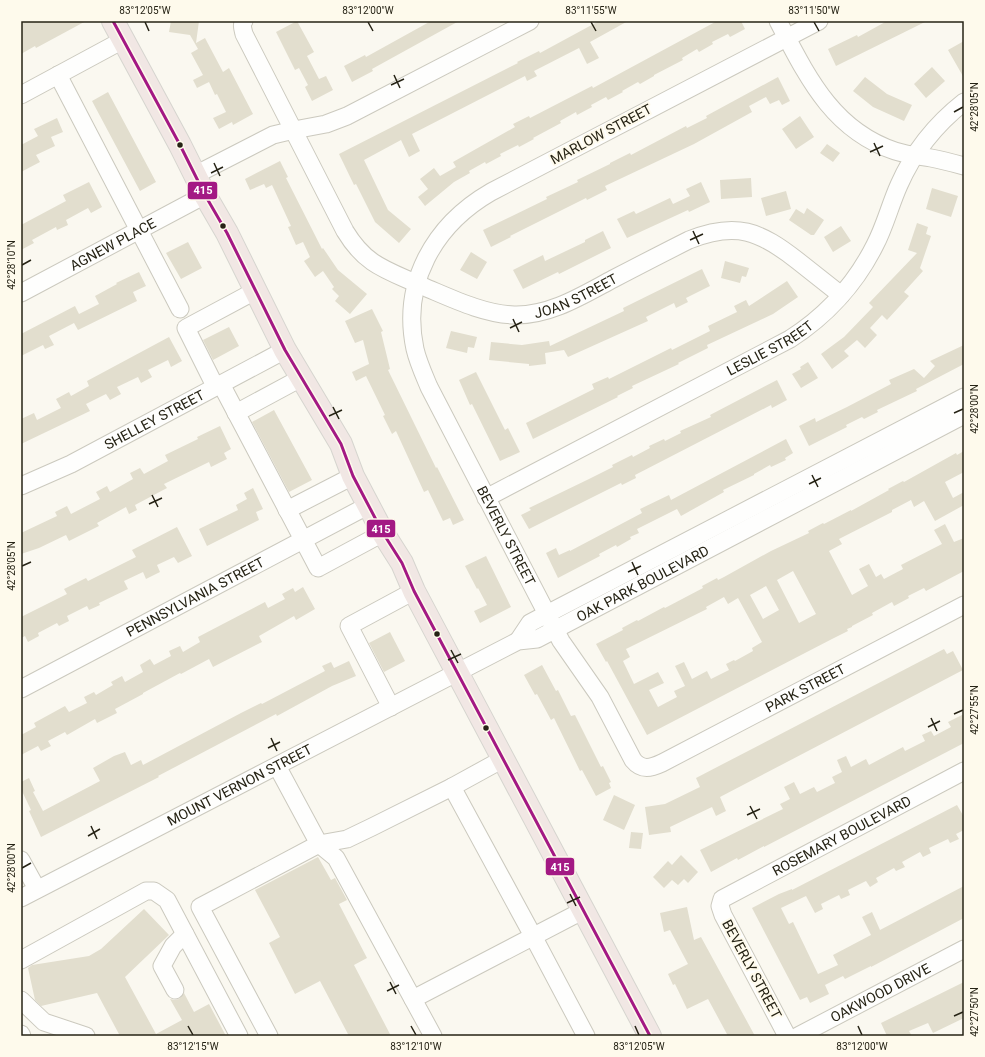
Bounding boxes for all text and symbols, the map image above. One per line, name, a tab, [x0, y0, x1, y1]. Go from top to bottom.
text: 83°12'05"W	[119, 5, 171, 16]
text: 83°12'00"W	[342, 5, 394, 16]
text: 83°11'55"W	[565, 5, 617, 16]
text: 83°11'50"W	[788, 5, 840, 16]
text: 42°28'05"N	[969, 82, 980, 132]
street label: MARLOW STREET	[548, 100, 655, 167]
unlabelled marker	[175, 140, 185, 150]
line badge: 415	[187, 181, 218, 200]
text: 415	[194, 184, 212, 197]
street label: AGNEW PLACE	[67, 215, 159, 274]
unlabelled marker	[218, 221, 228, 231]
text: 42°28'10"N	[6, 240, 17, 290]
street label: JOAN STREET	[533, 270, 620, 321]
street label: LESLIE STREET	[724, 317, 817, 379]
text: 42°28'00"N	[969, 384, 980, 434]
street label: SHELLEY STREET	[102, 386, 208, 453]
street label: BEVERLY STREET	[474, 483, 539, 589]
line badge: 415	[366, 519, 396, 538]
text: 415	[372, 523, 390, 536]
text: 42°28'05"N	[6, 541, 17, 591]
street label: OAK PARK BOULEVARD	[574, 542, 712, 625]
street label: PENNSYLVANIA STREET	[123, 554, 267, 640]
unlabelled marker	[432, 629, 442, 639]
street label: PARK STREET	[763, 660, 848, 715]
text: 42°27'55"N	[969, 685, 980, 735]
unlabelled marker	[481, 723, 491, 733]
street label: MOUNT VERNON STREET	[164, 741, 315, 829]
street label: ROSEMARY BOULEVARD	[770, 792, 914, 879]
text: 42°28'00"N	[6, 843, 17, 893]
line badge: 415	[545, 857, 575, 876]
text: 415	[551, 861, 569, 874]
street label: BEVERLY STREET	[719, 917, 785, 1022]
street label: OAKWOOD DRIVE	[828, 960, 933, 1026]
text: 42°27'50"N	[969, 987, 980, 1037]
text: 83°12'15"W	[167, 1041, 219, 1052]
text: 83°12'10"W	[390, 1041, 442, 1052]
text: 83°12'05"W	[613, 1041, 665, 1052]
text: 83°12'00"W	[836, 1041, 888, 1052]

